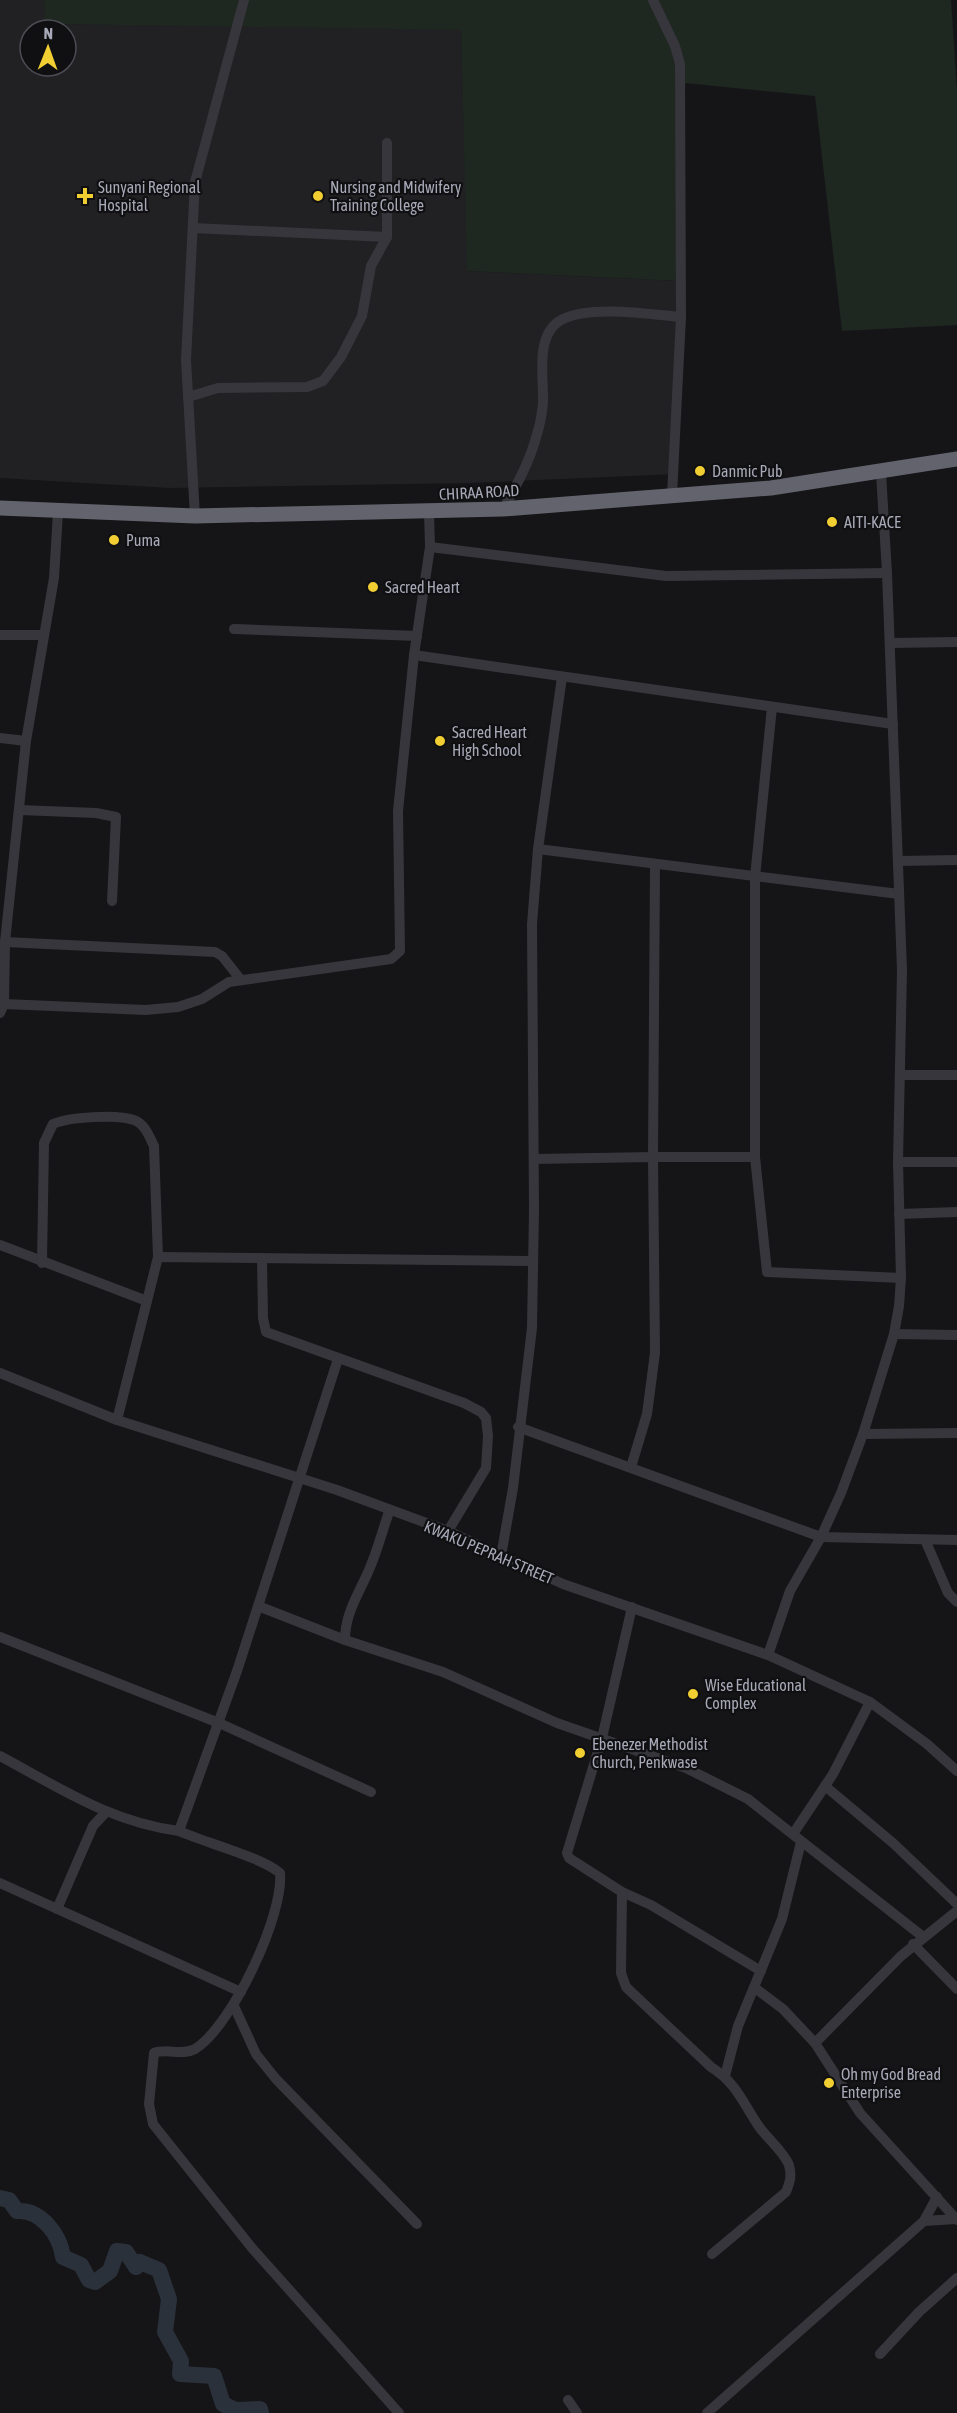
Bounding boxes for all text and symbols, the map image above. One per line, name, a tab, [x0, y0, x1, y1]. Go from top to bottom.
north arrow	[18, 18, 78, 78]
text: N	[43, 24, 53, 42]
place label: Sunyani Regional Hospital	[98, 178, 201, 215]
place label: Nursing and Midwifery Training College	[330, 178, 462, 215]
marker: Sunyani Regional Hospital	[76, 187, 94, 205]
marker: Nursing and Midwifery Training College	[311, 189, 325, 203]
place label: Danmic Pub	[712, 462, 783, 480]
marker: Danmic Pub	[693, 464, 707, 478]
street label: CHIRAA ROAD	[438, 481, 520, 503]
place label: AITI-KACE	[844, 513, 901, 531]
marker: AITI-KACE	[825, 515, 839, 529]
place label: Puma	[126, 531, 161, 549]
marker: Puma	[107, 533, 121, 547]
place label: Sacred Heart	[385, 578, 460, 596]
marker: Sacred Heart	[366, 580, 380, 594]
place label: Sacred Heart High School	[452, 723, 527, 760]
marker: Sacred Heart High School	[433, 734, 447, 748]
street label: KWAKU PEPRAH STREET	[422, 1517, 556, 1587]
place label: Wise Educational Complex	[705, 1676, 807, 1713]
marker: Wise Educational Complex	[686, 1687, 700, 1701]
place label: Ebenezer Methodist Church, Penkwase	[592, 1735, 708, 1771]
marker: Ebenezer Methodist Church, Penkwase	[573, 1746, 587, 1760]
place label: Oh my God Bread Enterprise	[841, 2065, 941, 2102]
marker: Oh my God Bread Enterprise	[822, 2076, 836, 2090]

